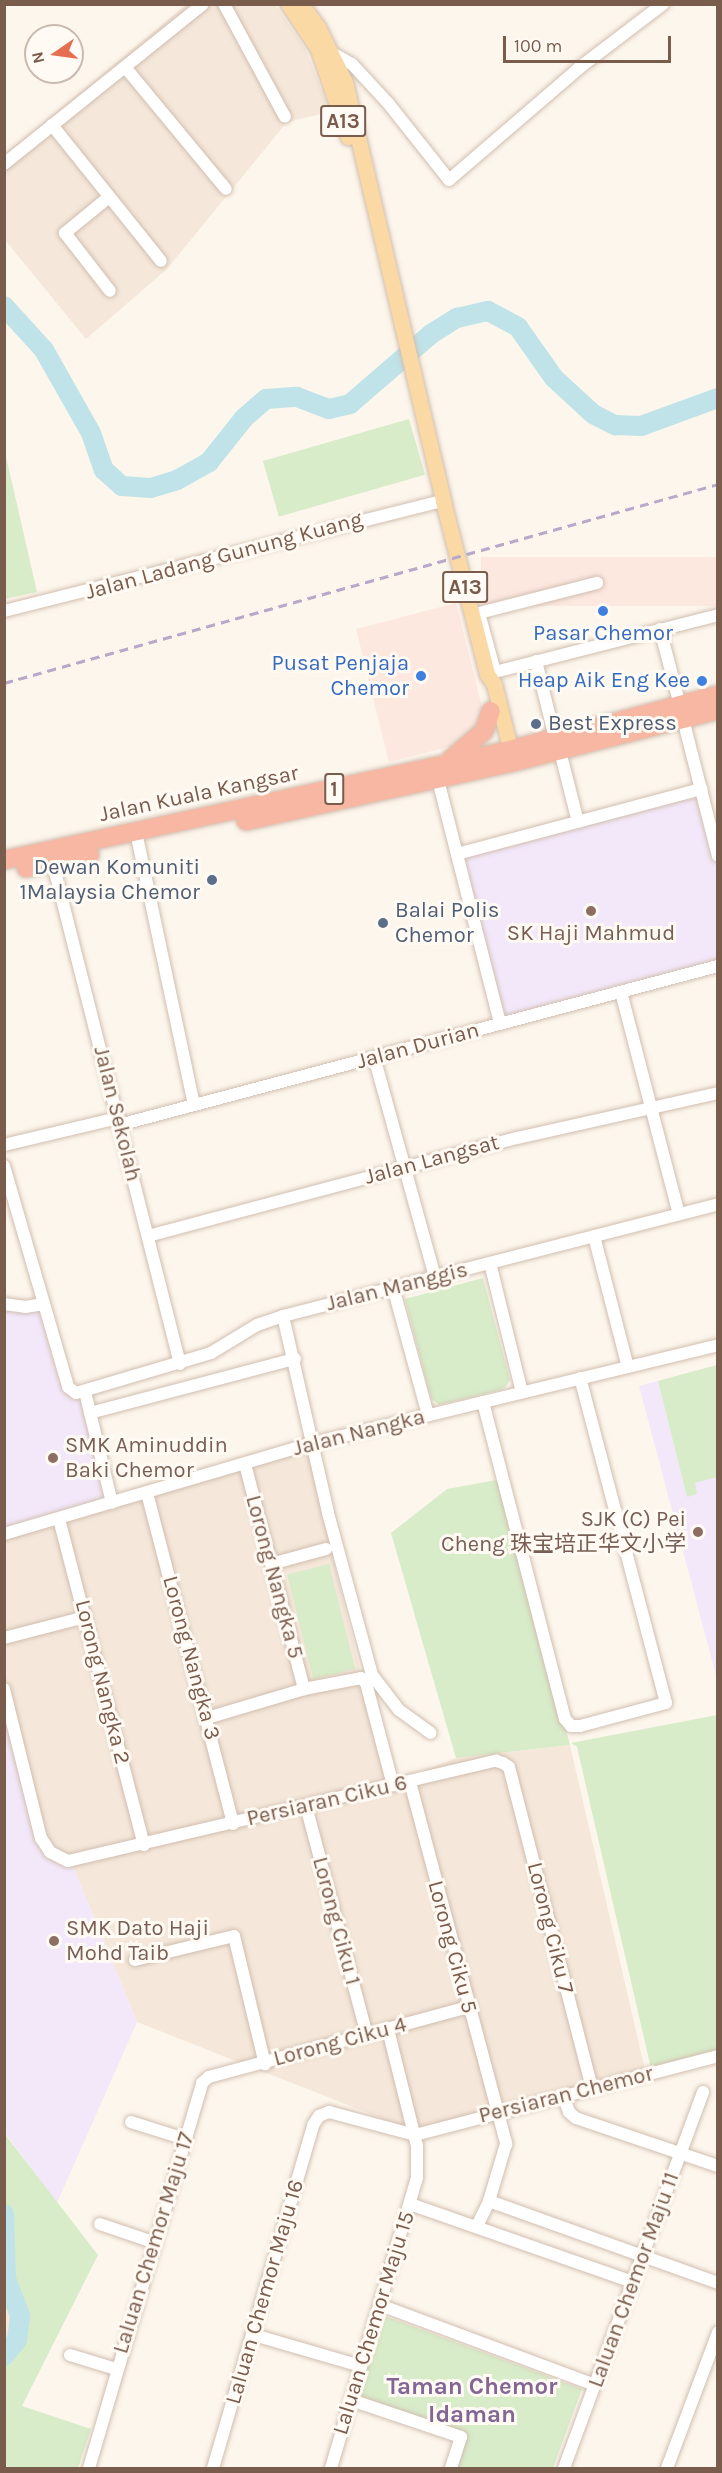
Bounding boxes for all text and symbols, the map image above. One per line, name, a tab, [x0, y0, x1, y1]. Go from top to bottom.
north arrow	[24, 24, 84, 84]
scale bar	[506, 24, 674, 62]
text: 100 m	[514, 35, 562, 57]
text: N	[27, 50, 48, 65]
road number: A13	[319, 103, 367, 139]
street label: Jalan Ladang Gunung Kuang	[83, 506, 365, 606]
road number: A13	[441, 569, 489, 605]
marker: Pasar Chemor	[596, 604, 610, 618]
place label: Pasar Chemor	[533, 621, 673, 647]
place label: Pusat Penjaja Chemor	[272, 650, 409, 702]
place label: Heap Aik Eng Kee	[518, 668, 690, 694]
marker: Pusat Penjaja Chemor	[414, 669, 428, 683]
marker: Heap Aik Eng Kee	[695, 674, 709, 688]
place label: Best Express	[548, 711, 677, 737]
marker: Best Express	[529, 717, 543, 731]
street label: Jalan Kuala Kangsar	[97, 760, 301, 828]
road number: 1	[324, 771, 344, 807]
place label: Dewan Komuniti 1Malaysia Chemor	[19, 854, 200, 906]
marker: Dewan Komuniti 1Malaysia Chemor	[205, 873, 219, 887]
place label: Balai Polis Chemor	[395, 897, 499, 948]
marker: SK Haji Mahmud	[584, 904, 598, 918]
marker: Balai Polis Chemor	[376, 916, 390, 930]
place label: SK Haji Mahmud	[507, 921, 675, 947]
street label: Jalan Durian	[354, 1017, 482, 1075]
street label: Jalan Sekolah	[87, 1044, 147, 1184]
street label: Jalan Langsat	[362, 1129, 502, 1191]
street label: Jalan Manggis	[324, 1257, 470, 1317]
street label: Jalan Nangka	[290, 1404, 428, 1462]
place label: SMK Aminuddin Baki Chemor	[65, 1432, 228, 1484]
marker: SMK Aminuddin Baki Chemor	[46, 1451, 60, 1465]
street label: Lorong Nangka 5	[239, 1492, 309, 1662]
place label: SJK (C) Pei Cheng 珠宝培正华文小学	[441, 1506, 686, 1558]
marker: SJK (C) Pei Cheng 珠宝培正华文小学	[691, 1525, 705, 1539]
street label: Lorong Nangka 3	[156, 1573, 226, 1743]
street label: Lorong Nangka 2	[69, 1597, 135, 1767]
street label: Persiaran Ciku 6	[244, 1770, 410, 1832]
street label: Lorong Ciku 1	[306, 1854, 366, 1988]
street label: Lorong Ciku 7	[521, 1860, 579, 1996]
street label: Lorong Ciku 5	[422, 1878, 482, 2016]
place label: SMK Dato Haji Mohd Taib	[66, 1915, 209, 1966]
marker: SMK Dato Haji Mohd Taib	[47, 1934, 61, 1948]
street label: Lorong Ciku 4	[271, 2012, 409, 2072]
street label: Persiaran Chemor	[476, 2061, 656, 2129]
street label: Laluan Chemor Maju 17	[108, 2129, 200, 2357]
street label: Laluan Chemor Maju 11	[583, 2169, 685, 2391]
street label: Laluan Chemor Maju 16	[220, 2177, 310, 2407]
street label: Laluan Chemor Maju 15	[327, 2208, 421, 2438]
district label: Taman Chemor Idaman	[386, 2373, 558, 2429]

